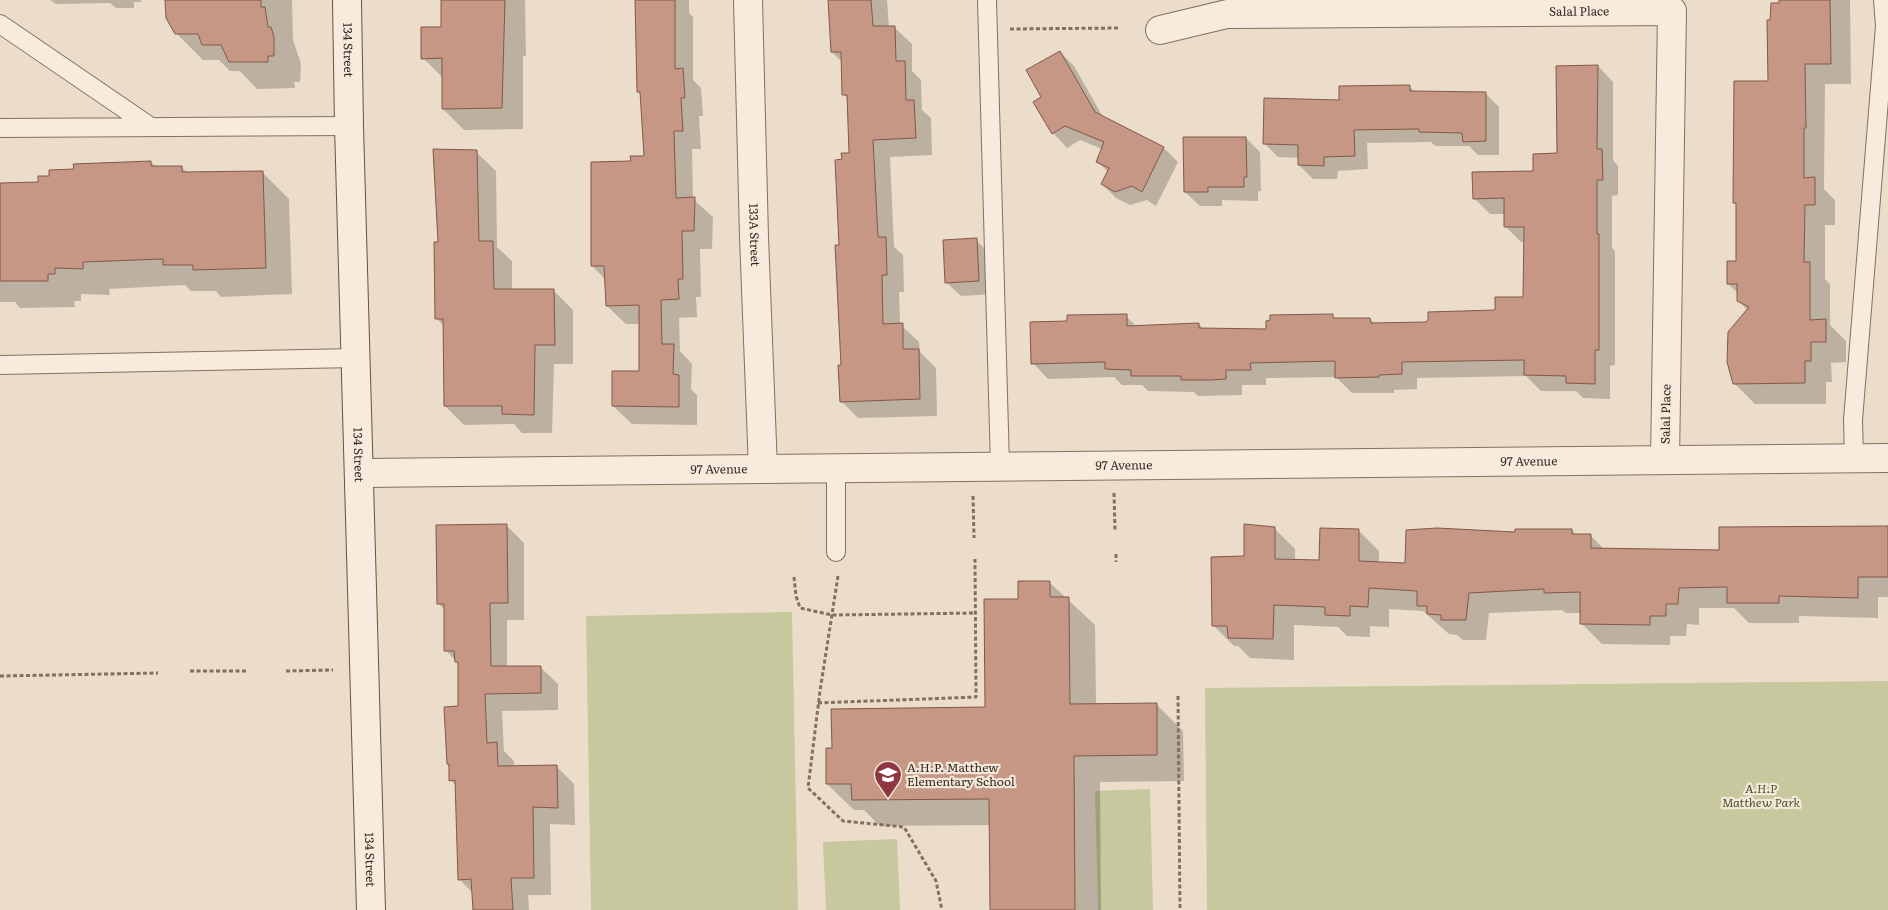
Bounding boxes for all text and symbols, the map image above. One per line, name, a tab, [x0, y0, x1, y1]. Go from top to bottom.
street label: Salal Place	[1549, 1, 1609, 20]
street label: 134 Street	[339, 22, 358, 78]
street label: 133A Street	[745, 203, 765, 267]
street label: Salal Place	[1655, 384, 1675, 444]
street label: 134 Street	[349, 427, 369, 483]
street label: 97 Avenue	[1500, 451, 1557, 470]
street label: 97 Avenue	[1095, 455, 1152, 474]
street label: 97 Avenue	[690, 459, 747, 478]
place label: A.H.P. Matthew Elementary School	[907, 758, 1015, 790]
school or university icon: A.H.P. Matthew Elementary School	[873, 760, 903, 799]
park label: A.H.P Matthew Park	[1722, 779, 1801, 811]
street label: 134 Street	[361, 832, 380, 887]

